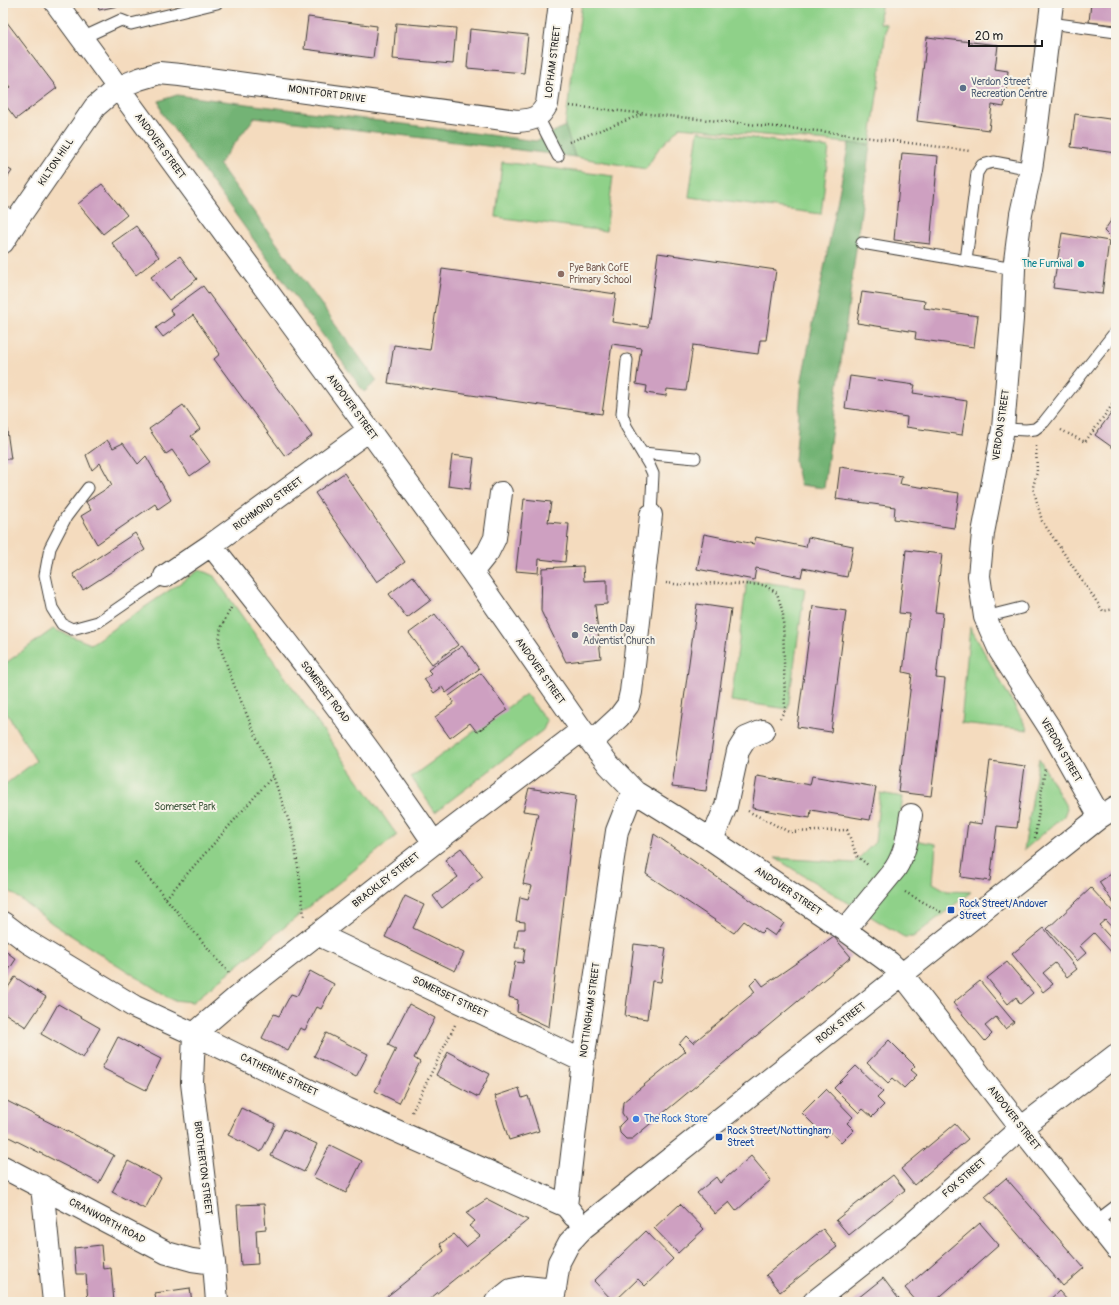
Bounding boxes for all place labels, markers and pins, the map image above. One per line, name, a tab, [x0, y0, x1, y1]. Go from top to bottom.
place label: Verdon Street Recreation Centre	[971, 76, 1047, 100]
marker: Verdon Street Recreation Centre	[958, 83, 968, 93]
place label: The Furnival	[1022, 258, 1073, 270]
marker: The Furnival	[1076, 259, 1086, 269]
place label: Pye Bank CofE Primary School	[569, 262, 632, 286]
marker: Pye Bank CofE Primary School	[556, 269, 566, 279]
place label: Seventh Day Adventist Church	[583, 623, 655, 647]
marker: Seventh Day Adventist Church	[570, 630, 580, 640]
place label: Rock Street/Andover Street	[959, 898, 1048, 922]
marker: Rock Street/Andover Street	[946, 905, 956, 915]
place label: The Rock Store	[644, 1113, 708, 1125]
marker: The Rock Store	[631, 1114, 641, 1124]
place label: Rock Street/Nottingham Street	[727, 1125, 831, 1149]
marker: Rock Street/Nottingham Street	[714, 1132, 724, 1142]

